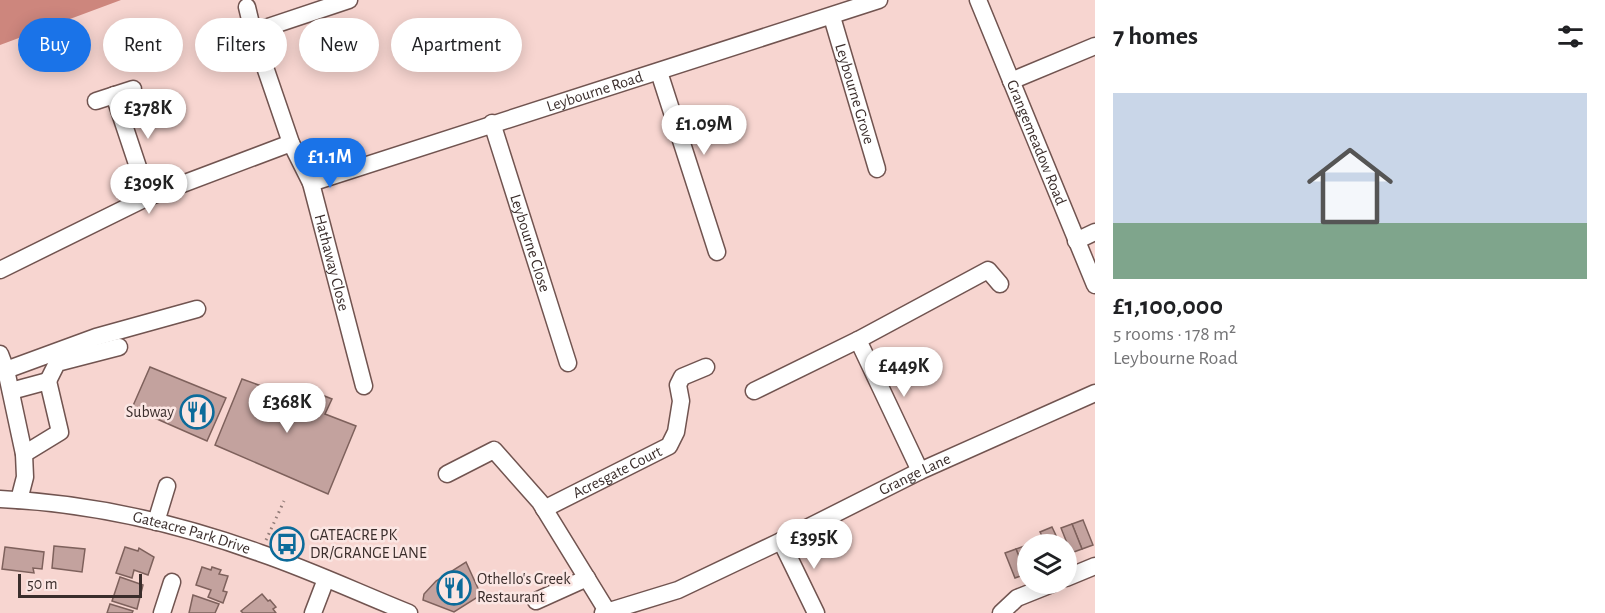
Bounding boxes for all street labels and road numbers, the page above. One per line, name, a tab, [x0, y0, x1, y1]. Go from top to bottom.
street label: Leybourne Grove	[832, 41, 877, 146]
street label: Leybourne Road	[545, 69, 645, 115]
street label: Grangemeadow Road	[1004, 78, 1069, 207]
street label: Leybourne Close	[507, 192, 553, 294]
street label: Hathaway Close	[311, 213, 352, 313]
street label: Acresgate Court	[570, 443, 664, 501]
street label: Grange Lane	[876, 450, 953, 498]
street label: Gateacre Park Drive	[131, 509, 252, 557]

